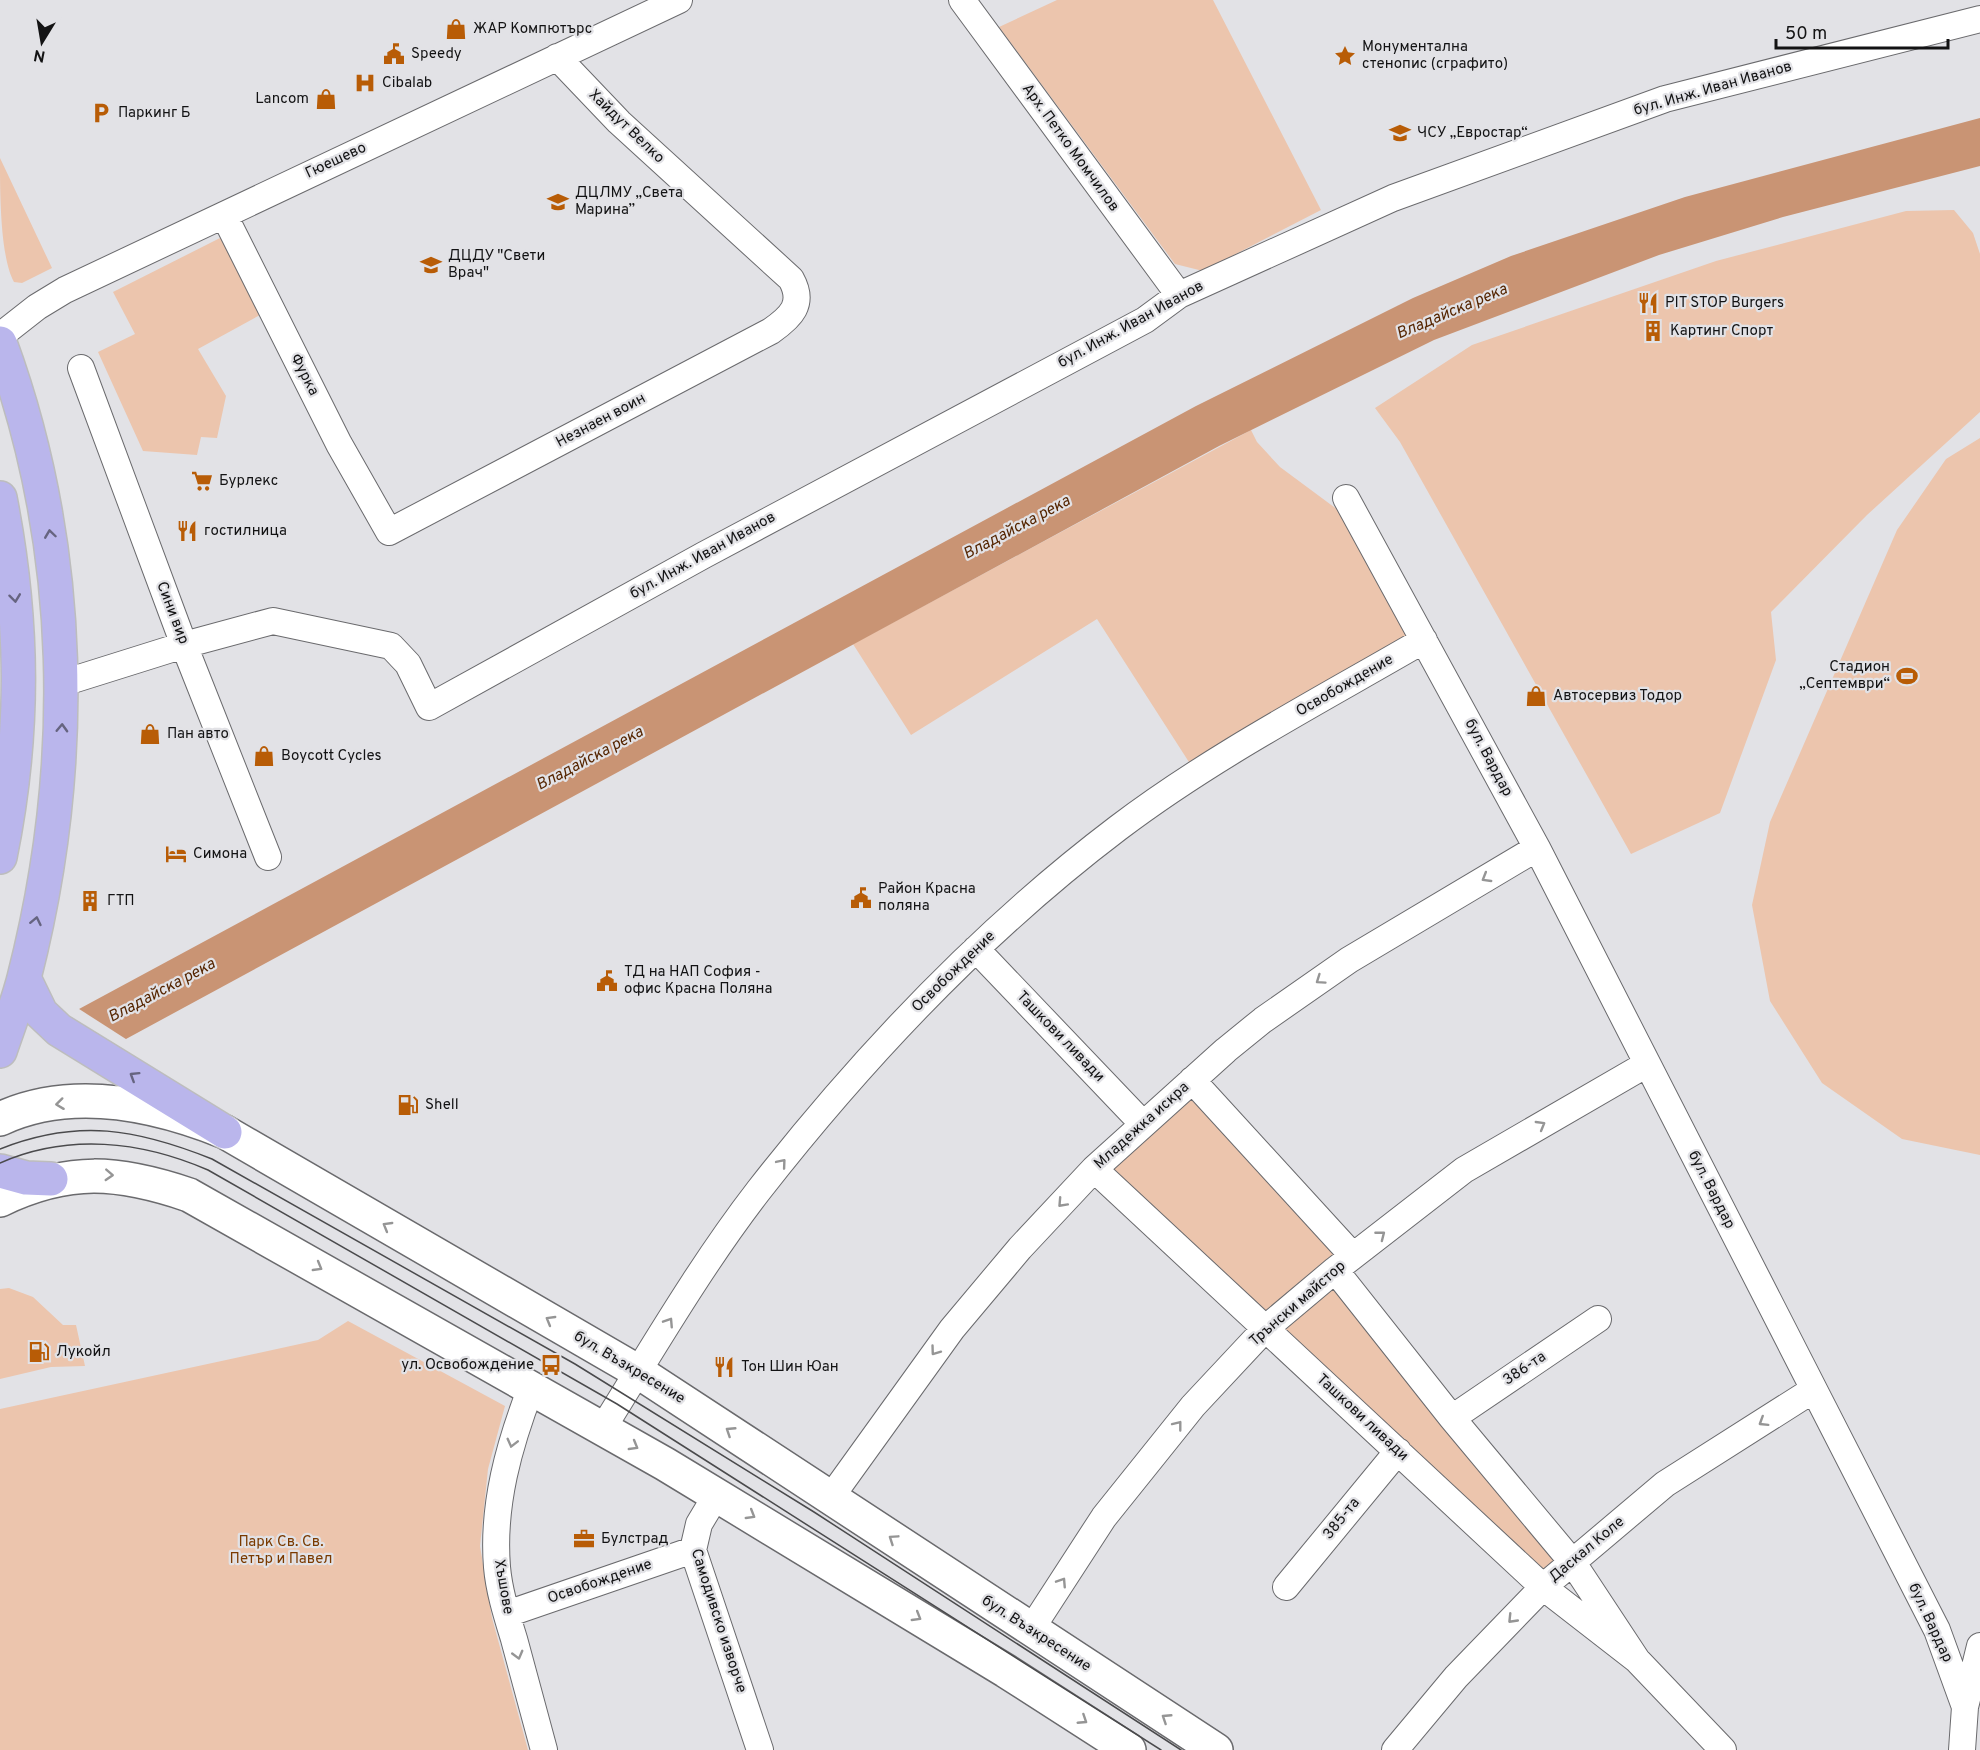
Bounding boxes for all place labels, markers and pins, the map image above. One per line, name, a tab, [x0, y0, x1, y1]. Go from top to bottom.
shop icon: ЖАР Компютърс	[444, 17, 468, 41]
place label: ЖАР Компютърс	[473, 20, 592, 39]
place label: Монументална стенопис (сграфито)	[1362, 38, 1508, 74]
public building icon: Speedy	[382, 42, 406, 66]
place icon: Монументална стенопис (сграфито)	[1333, 44, 1357, 68]
place label: Speedy	[411, 45, 462, 64]
hospital icon: Cibalab	[353, 71, 377, 95]
place label: Cibalab	[382, 74, 432, 93]
shop icon: Lancom	[314, 87, 338, 111]
place label: Lancom	[255, 90, 309, 109]
parking icon: Паркинг Б	[89, 101, 113, 125]
place label: Паркинг Б	[118, 104, 191, 123]
school or university icon: ЧСУ „Евростар“	[1388, 121, 1412, 145]
place label: ЧСУ „Евростар“	[1417, 124, 1528, 143]
place label: ДЦЛМУ „Света Марина”	[575, 184, 683, 220]
school or university icon: ДЦЛМУ „Света Марина”	[546, 190, 570, 214]
place label: ДЦДУ "Свети Врач"	[448, 247, 545, 283]
school or university icon: ДЦДУ "Свети Врач"	[419, 253, 443, 277]
restaurant icon: PIT STOP Burgers	[1636, 291, 1660, 315]
place label: PIT STOP Burgers	[1665, 294, 1784, 313]
building icon: Картинг Спорт	[1641, 319, 1665, 343]
place label: Картинг Спорт	[1670, 322, 1773, 341]
supermarket icon: Бурлекс	[190, 469, 214, 493]
place label: Бурлекс	[219, 472, 278, 491]
restaurant icon: гостилница	[175, 519, 199, 543]
place label: гостилница	[204, 522, 287, 541]
place label: Стадион „Септември“	[1799, 658, 1890, 694]
sports icon: Стадион „Септември“	[1895, 664, 1919, 688]
shop icon: Автосервиз Тодор	[1524, 684, 1548, 708]
place label: Автосервиз Тодор	[1553, 687, 1682, 706]
shop icon: Пан авто	[138, 722, 162, 746]
place label: Пан авто	[167, 725, 229, 744]
shop icon: Boycott Cycles	[252, 744, 276, 768]
place label: Boycott Cycles	[281, 747, 381, 766]
hotel icon: Симона	[164, 842, 188, 866]
place label: Симона	[193, 845, 247, 864]
place label: Район Красна поляна	[878, 880, 976, 916]
public building icon: Район Красна поляна	[849, 886, 873, 910]
building icon: ГТП	[78, 889, 102, 913]
place label: ГТП	[107, 892, 135, 911]
place label: ТД на НАП София - офис Красна Поляна	[624, 963, 772, 999]
public building icon: ТД на НАП София - офис Красна Поляна	[595, 969, 619, 993]
fuel station icon: Shell	[396, 1093, 420, 1117]
place label: Shell	[425, 1096, 459, 1115]
fuel station icon: Лукойл	[27, 1340, 51, 1364]
place label: Лукойл	[56, 1343, 111, 1362]
bus stop icon: ул. Освобождение	[539, 1353, 563, 1377]
restaurant icon: Тон Шин Юан	[712, 1355, 736, 1379]
place label: ул. Освобождение	[401, 1356, 534, 1375]
place label: Тон Шин Юан	[741, 1358, 839, 1377]
office icon: Булстрад	[572, 1527, 596, 1551]
place label: Булстрад	[601, 1530, 669, 1549]

